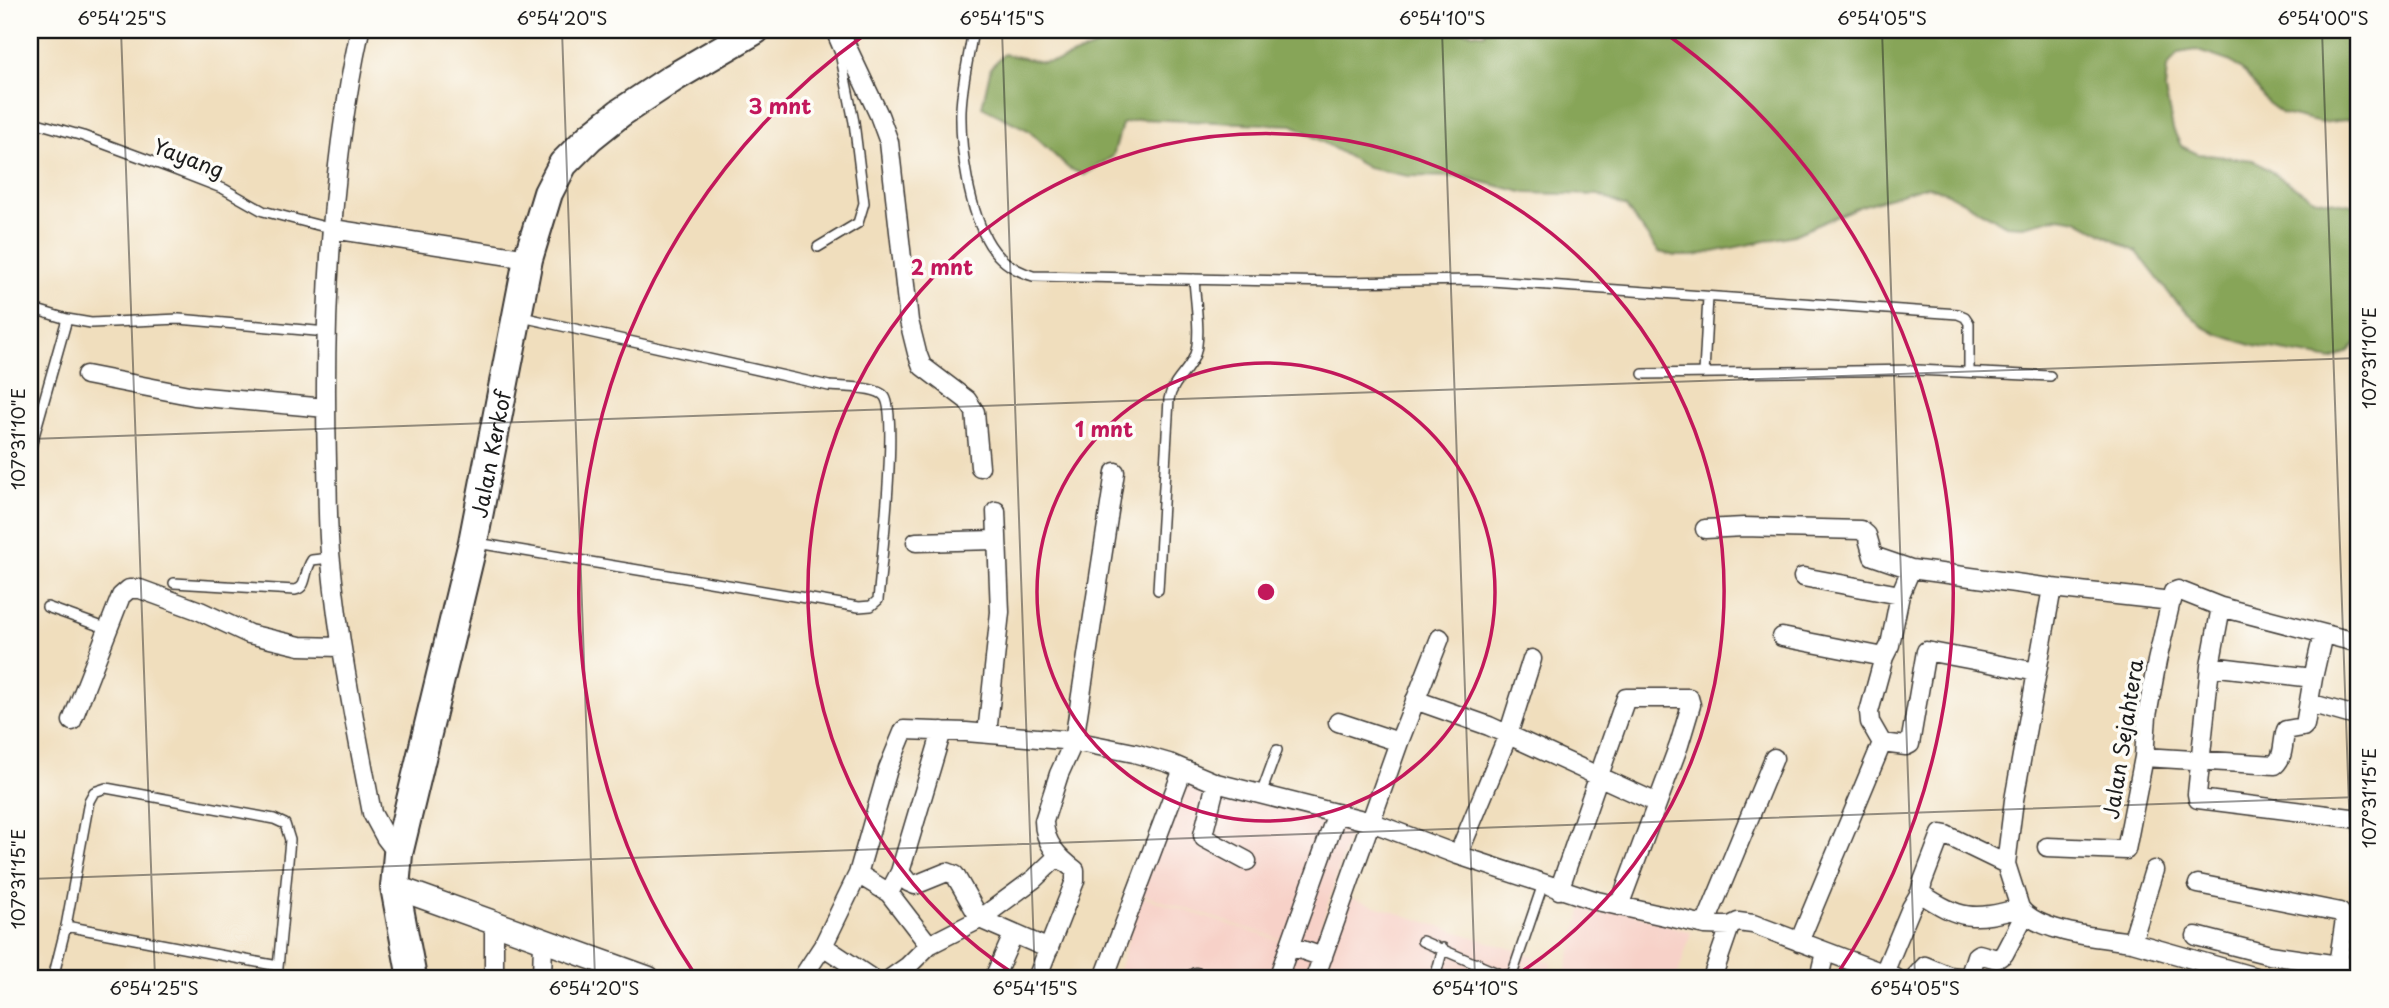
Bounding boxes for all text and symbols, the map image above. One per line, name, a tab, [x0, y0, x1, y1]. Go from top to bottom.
text: 6°54'25"S	[77, 4, 167, 31]
text: 6°54'20"S	[516, 4, 608, 31]
text: 6°54'15"S	[959, 4, 1045, 31]
text: 6°54'10"S	[1399, 4, 1485, 31]
text: 6°54'05"S	[1837, 4, 1927, 31]
text: 6°54'00"S	[2277, 4, 2369, 31]
text: 3 mnt	[748, 89, 812, 121]
street label: Yayang	[149, 129, 229, 185]
text: 2 mnt	[911, 250, 973, 282]
text: 107°31'10"E	[2355, 307, 2382, 409]
street label: Jalan Kerkof	[462, 386, 518, 521]
text: 107°31'10"E	[4, 388, 31, 490]
text: 1 mnt	[1075, 412, 1133, 444]
centre of rings	[1254, 580, 1278, 604]
street label: Jalan Sejahtera	[2094, 657, 2150, 821]
text: 107°31'15"E	[2355, 748, 2382, 848]
text: 107°31'15"E	[4, 829, 31, 929]
text: 6°54'25"S	[109, 974, 199, 1001]
text: 6°54'20"S	[548, 974, 640, 1001]
text: 6°54'15"S	[992, 974, 1078, 1001]
text: 6°54'10"S	[1432, 974, 1518, 1001]
text: 6°54'05"S	[1870, 974, 1960, 1001]

